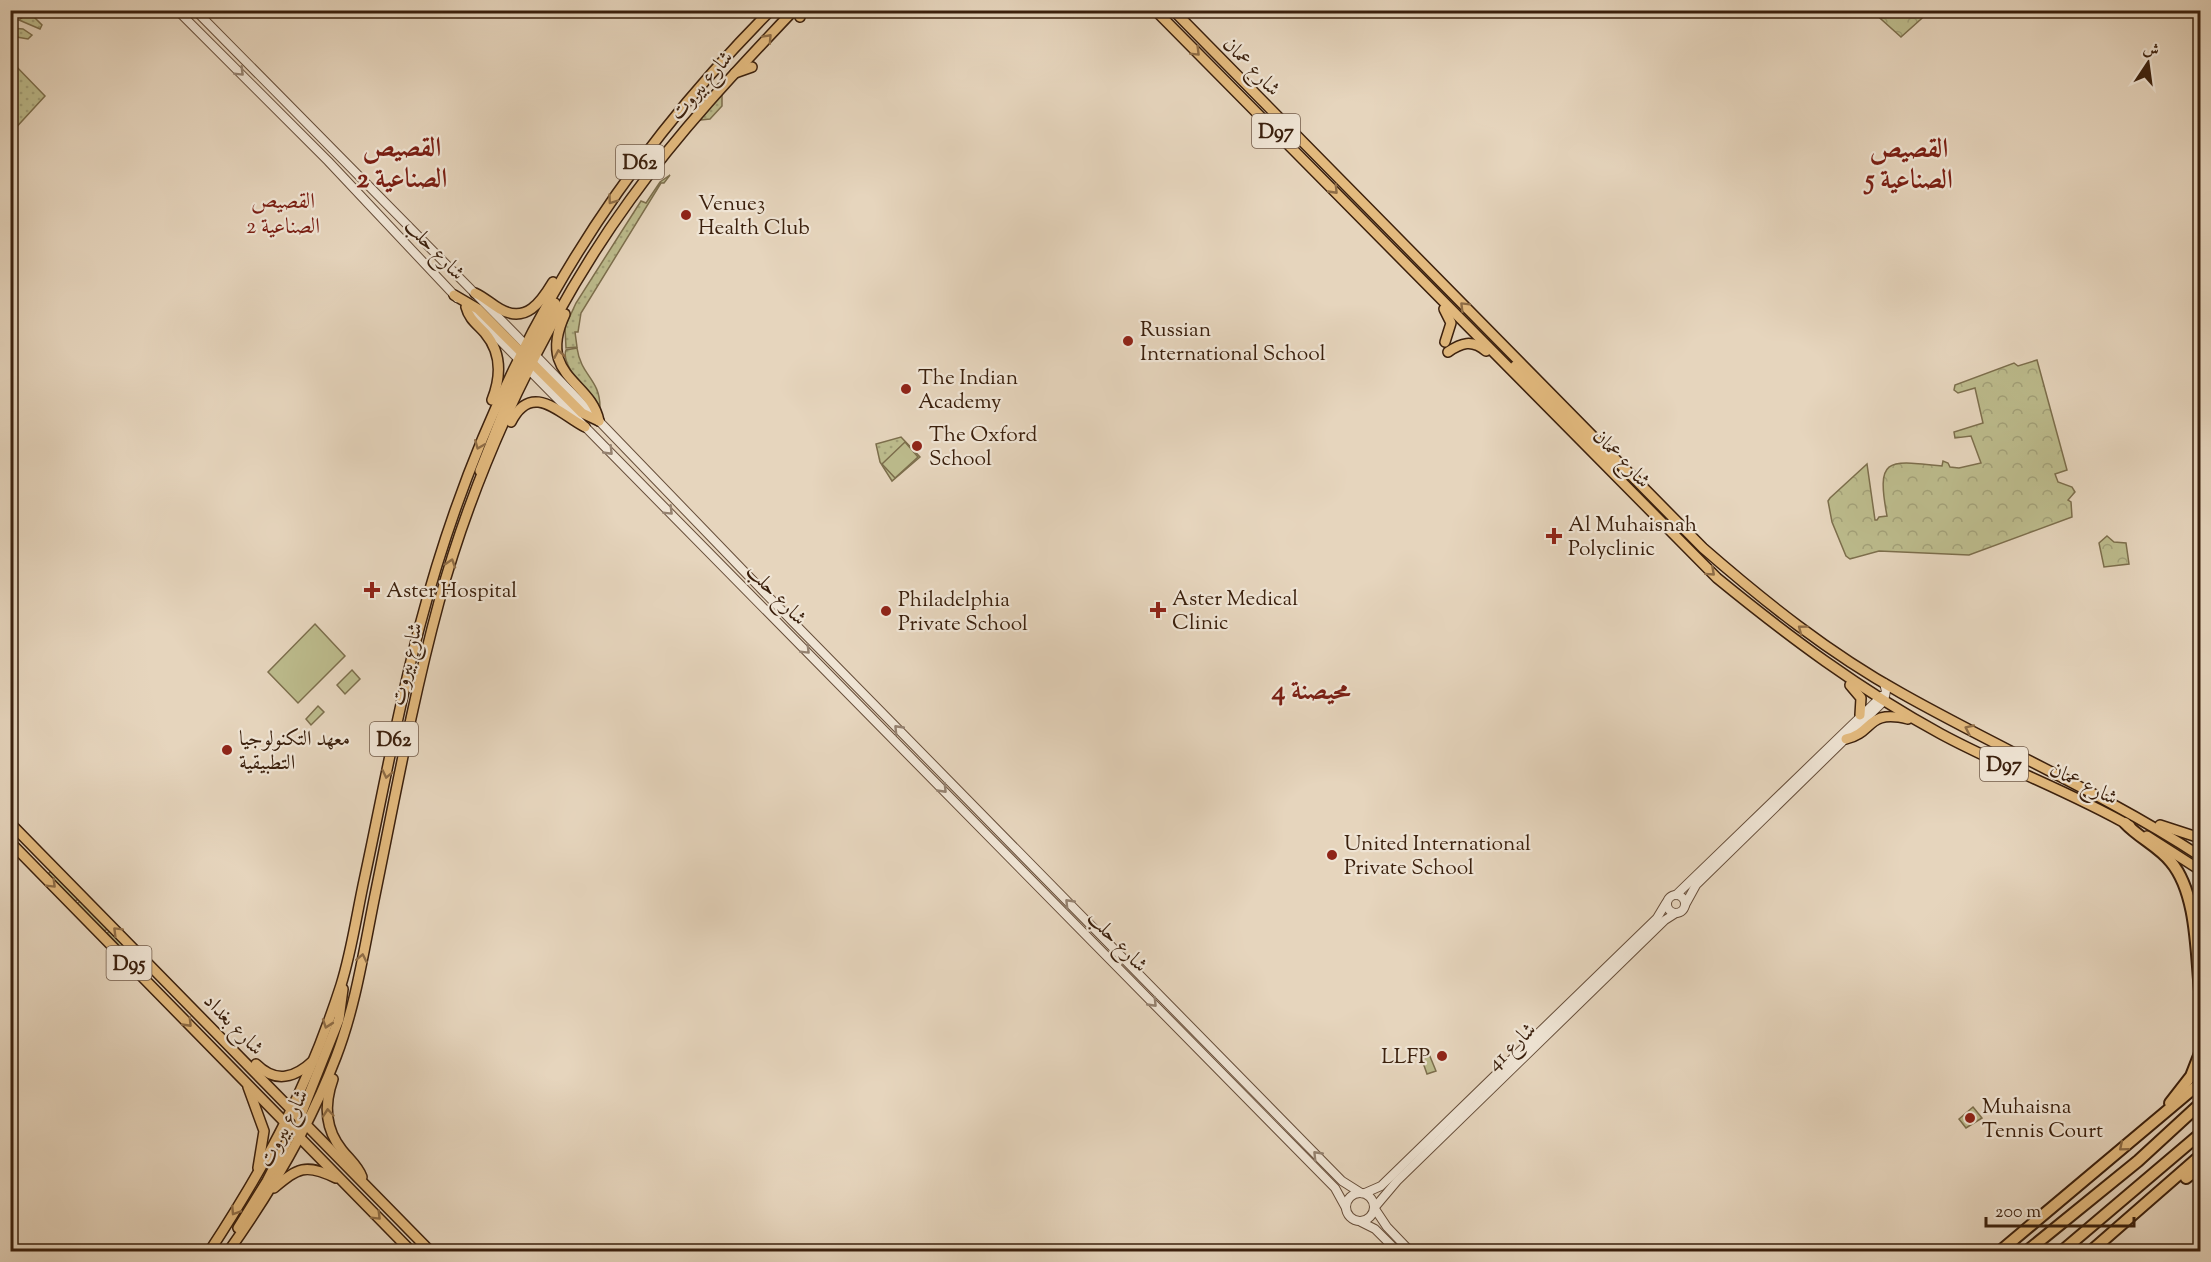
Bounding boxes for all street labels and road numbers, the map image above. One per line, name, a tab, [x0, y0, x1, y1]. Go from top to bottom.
street label: شارع عمان	[1214, 31, 1287, 105]
street label: شارع بيروت	[664, 45, 742, 129]
road number: D97	[1252, 114, 1300, 148]
road number: D62	[616, 145, 664, 179]
street label: شارع حلب	[396, 213, 471, 289]
street label: شارع عمان	[1584, 423, 1657, 497]
street label: شارع حلب	[738, 558, 813, 634]
street label: شارع بيروت	[384, 620, 433, 709]
road number: D62	[370, 722, 418, 756]
road number: D97	[1980, 747, 2028, 781]
street label: شارع عمان	[2043, 755, 2122, 815]
street label: شارع حلب	[1079, 905, 1154, 981]
road number: D95	[106, 946, 152, 980]
street label: شارع بغداد	[194, 987, 270, 1064]
street label: شارع 41	[1481, 1016, 1545, 1079]
street label: شارع بيروت	[252, 1085, 318, 1174]

